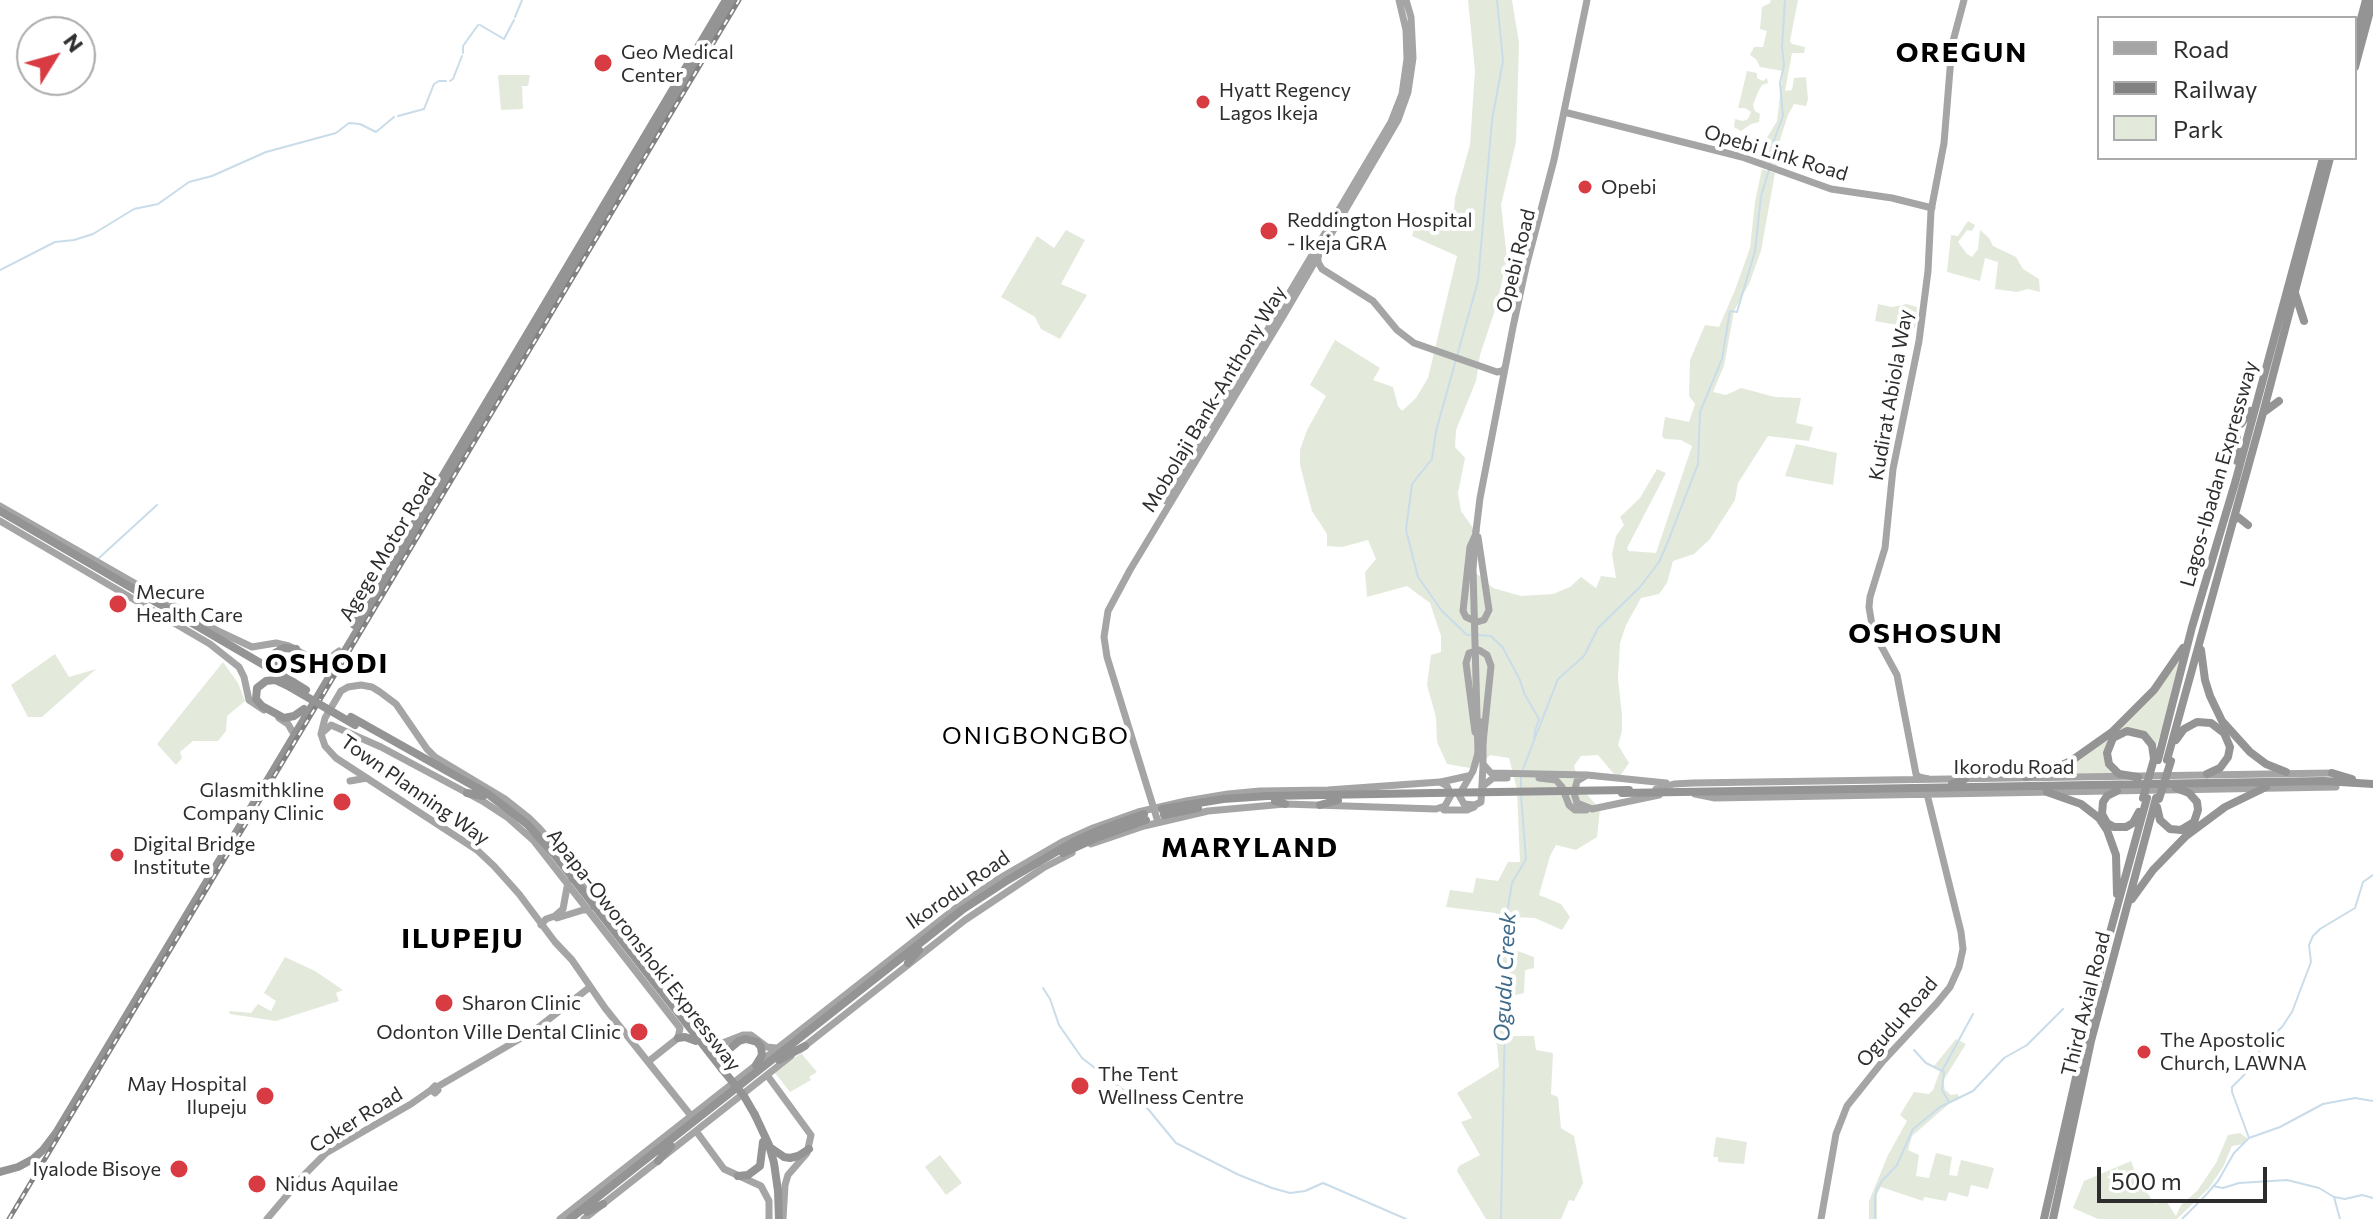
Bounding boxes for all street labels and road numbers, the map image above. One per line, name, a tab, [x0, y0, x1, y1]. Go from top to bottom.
street label: Opebi Link Road	[1701, 120, 1851, 186]
street label: Opebi Road	[1492, 207, 1540, 315]
street label: Mobolaji Bank-Anthony Way	[1137, 281, 1291, 517]
street label: Kudirat Abiola Way	[1864, 308, 1918, 482]
street label: Lagos-Ibadan Expressway	[2175, 358, 2263, 590]
street label: Agege Motor Road	[334, 468, 442, 626]
street label: Town Planning Way	[336, 730, 494, 850]
street label: Ikorodu Road	[1954, 755, 2074, 779]
street label: Apapa-Oworonshoki Expressway	[542, 824, 746, 1076]
street label: Ikorodu Road	[902, 846, 1014, 934]
street label: Third Axial Road	[2056, 929, 2116, 1079]
street label: Ogudu Road	[1851, 972, 1943, 1072]
street label: Coker Road	[305, 1082, 407, 1158]

